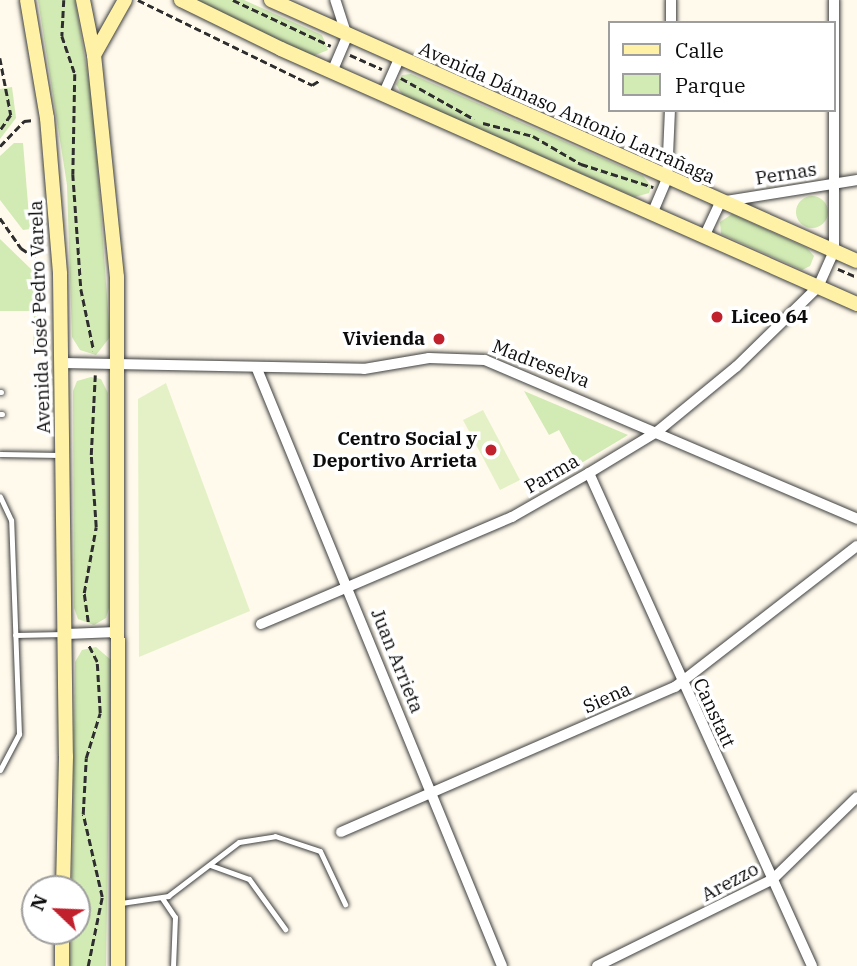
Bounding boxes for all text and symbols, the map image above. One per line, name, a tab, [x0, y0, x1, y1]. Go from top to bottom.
legend	[608, 21, 836, 112]
text: Calle	[675, 36, 724, 64]
street label: Avenida Dámaso Antonio Larrañaga	[415, 37, 719, 189]
text: Parque	[675, 71, 745, 99]
street label: Pernas	[754, 158, 818, 190]
street label: Avenida José Pedro Varela	[25, 200, 55, 434]
place label: Liceo 64	[731, 306, 808, 328]
marker: Liceo 64	[709, 309, 725, 325]
place label: Vivienda	[343, 328, 425, 350]
marker: Vivienda	[431, 331, 447, 347]
street label: Madreselva	[489, 335, 593, 393]
place label: Centro Social y Deportivo Arrieta	[312, 428, 477, 472]
marker: Centro Social y Deportivo Arrieta	[483, 442, 499, 458]
street label: Parma	[521, 449, 583, 499]
street label: Juan Arrieta	[366, 606, 428, 716]
street label: Canstatt	[688, 675, 740, 751]
street label: Siena	[580, 677, 634, 719]
street label: Arezzo	[698, 858, 762, 906]
north arrow	[21, 875, 91, 945]
text: N	[25, 891, 52, 914]

